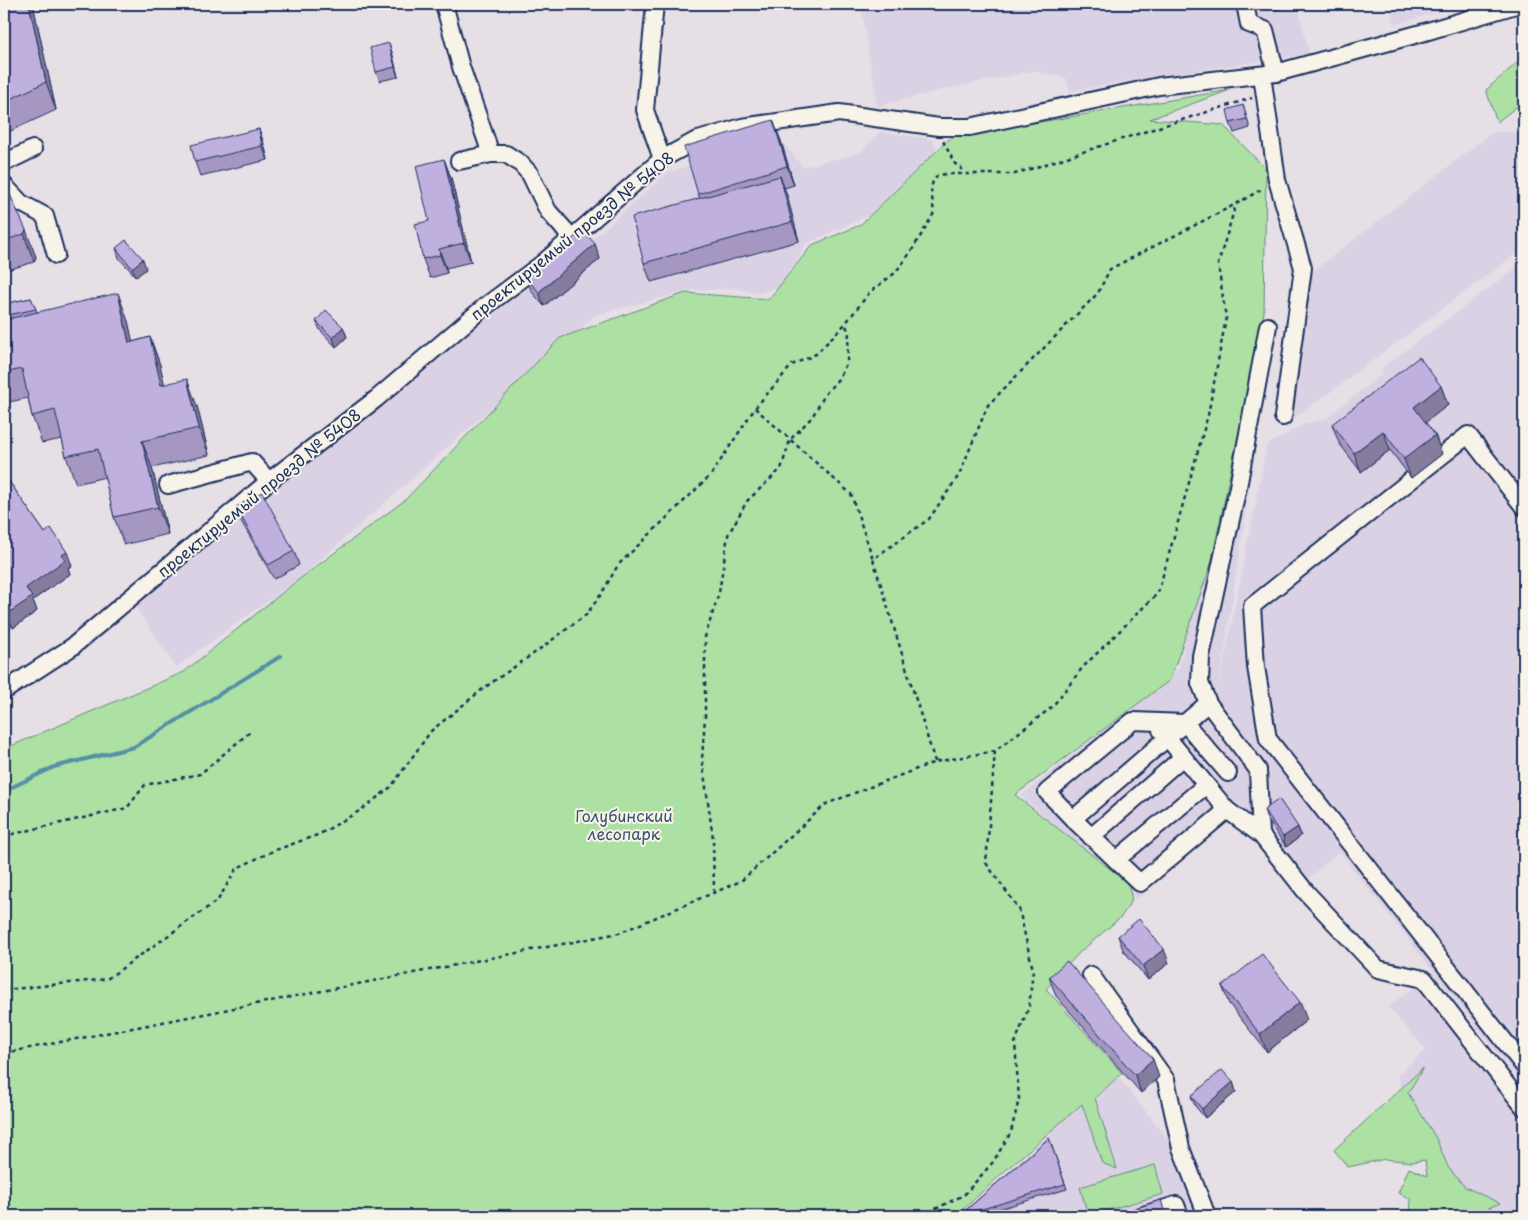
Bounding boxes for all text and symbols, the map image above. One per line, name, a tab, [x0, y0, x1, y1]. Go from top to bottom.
street label: проектируемый проезд № 5408	[464, 145, 678, 325]
street label: проектируемый проезд № 5408	[151, 402, 365, 582]
park label: Голубинский лесопарк	[575, 803, 673, 845]

